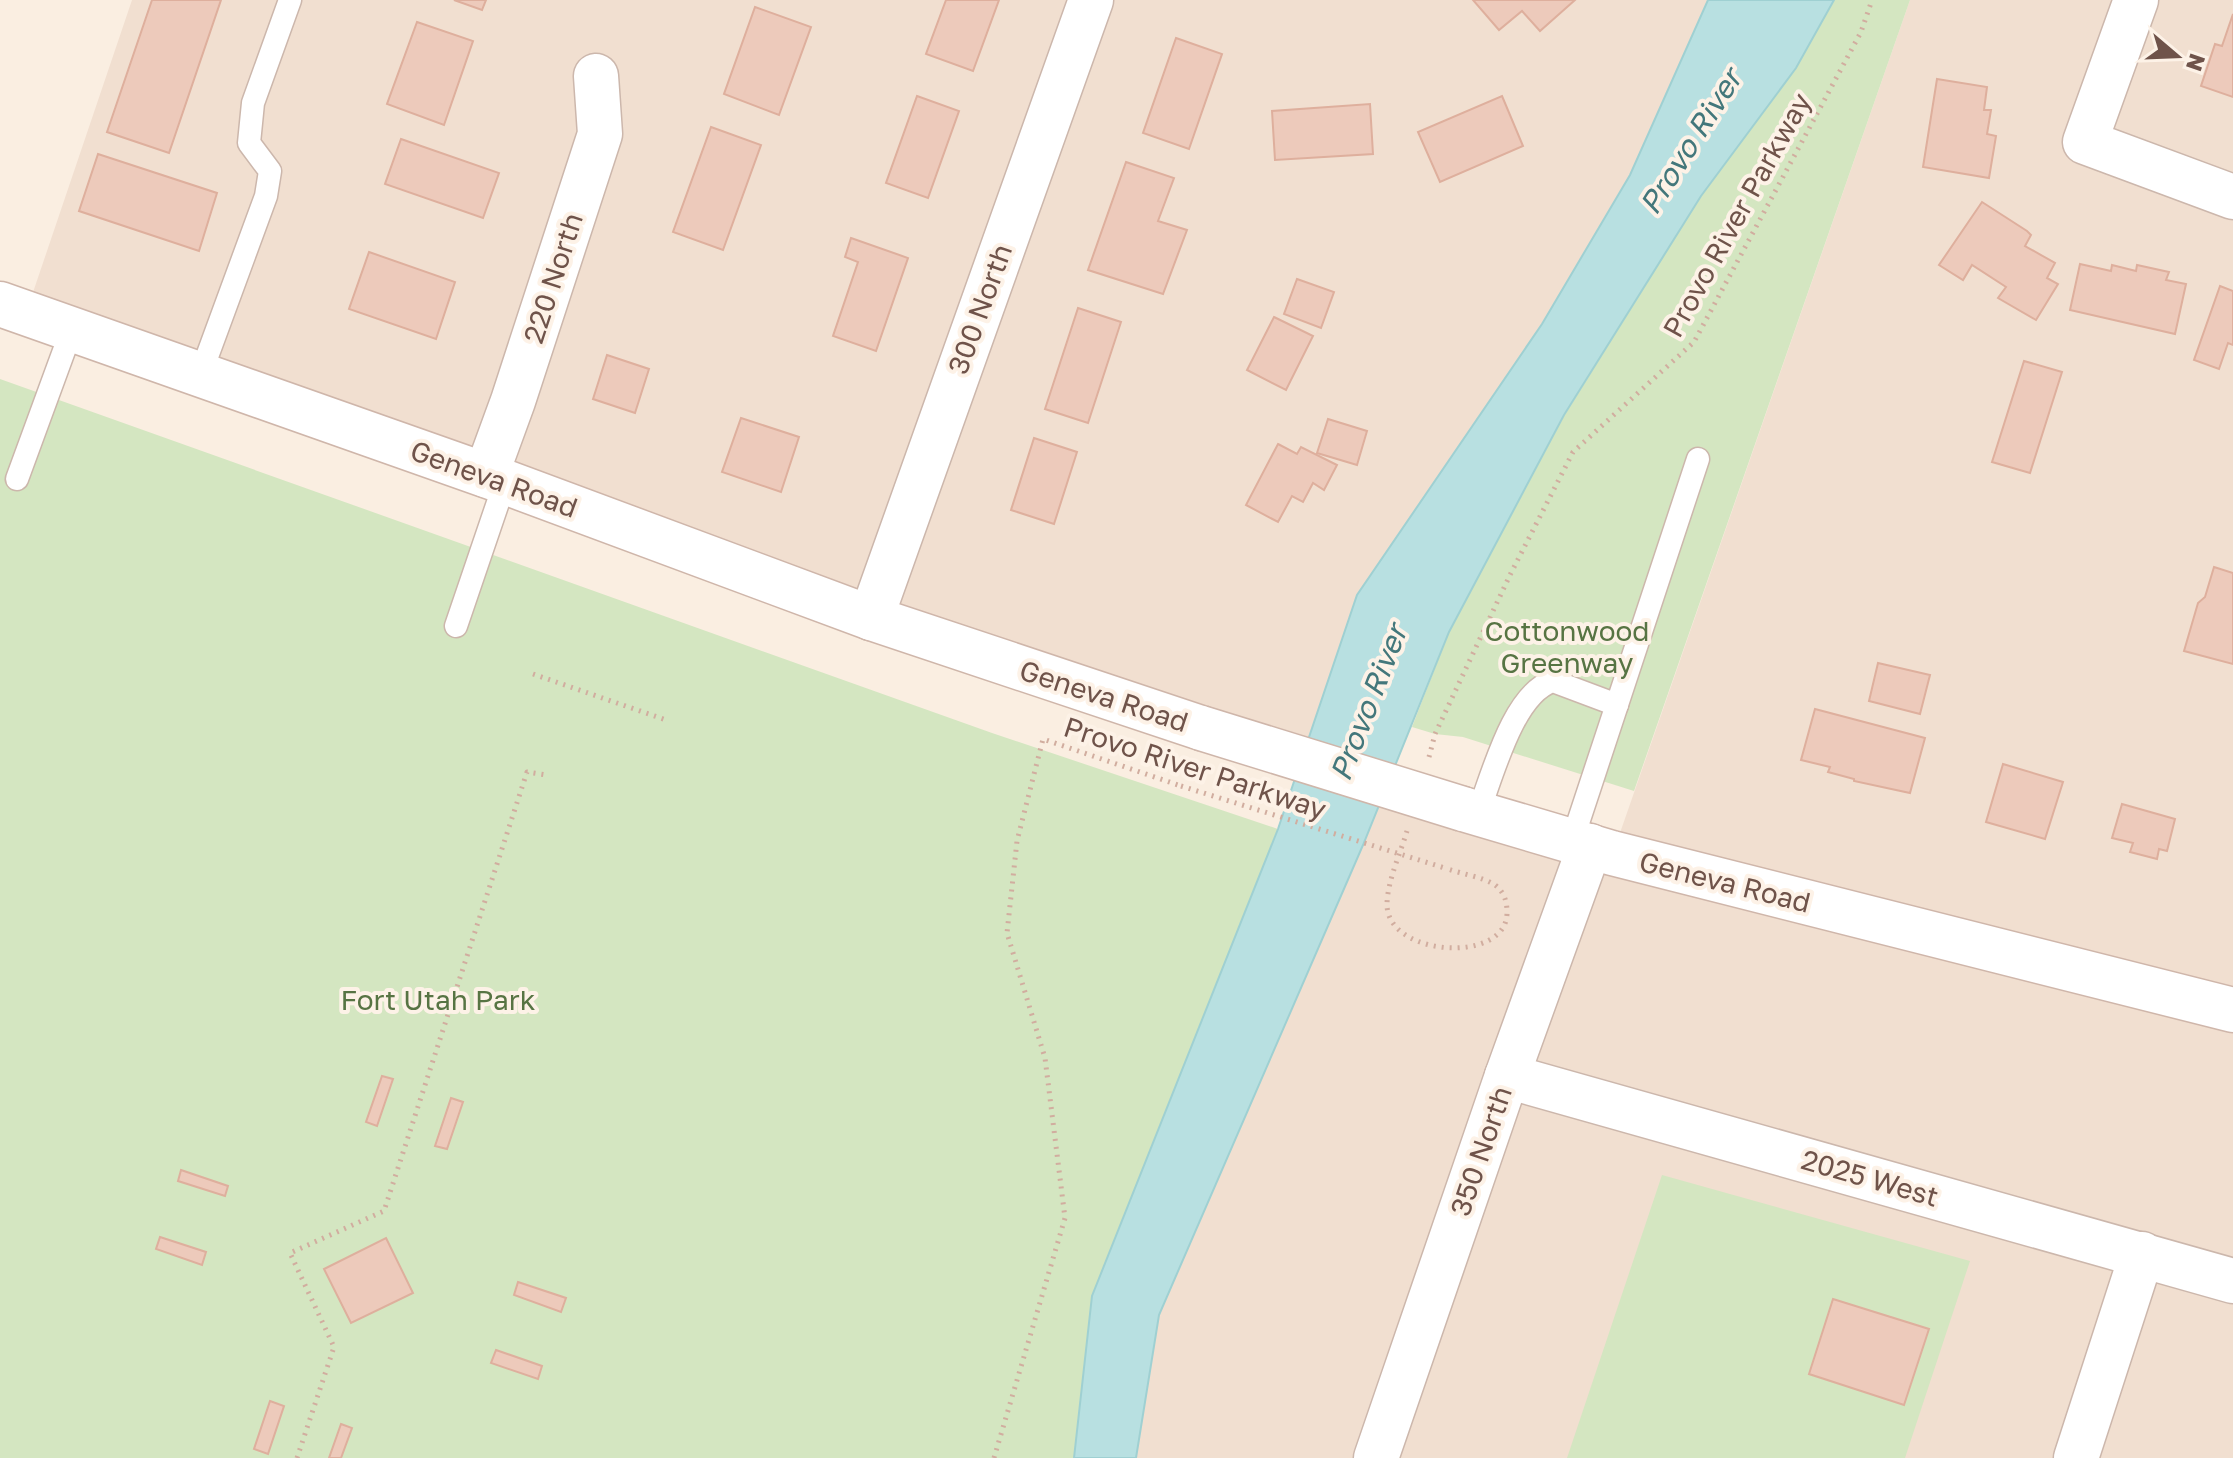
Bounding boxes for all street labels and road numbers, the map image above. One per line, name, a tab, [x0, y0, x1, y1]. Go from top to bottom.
street label: Provo River Parkway	[1656, 87, 1818, 343]
street label: 220 North	[516, 209, 589, 347]
street label: 300 North	[941, 239, 1018, 378]
street label: Geneva Road	[406, 433, 582, 524]
street label: Geneva Road	[1016, 653, 1193, 738]
street label: Provo River Parkway	[1060, 710, 1331, 826]
street label: Geneva Road	[1636, 844, 1814, 919]
street label: 350 North	[1443, 1082, 1518, 1220]
street label: 2025 West	[1798, 1142, 1943, 1213]

